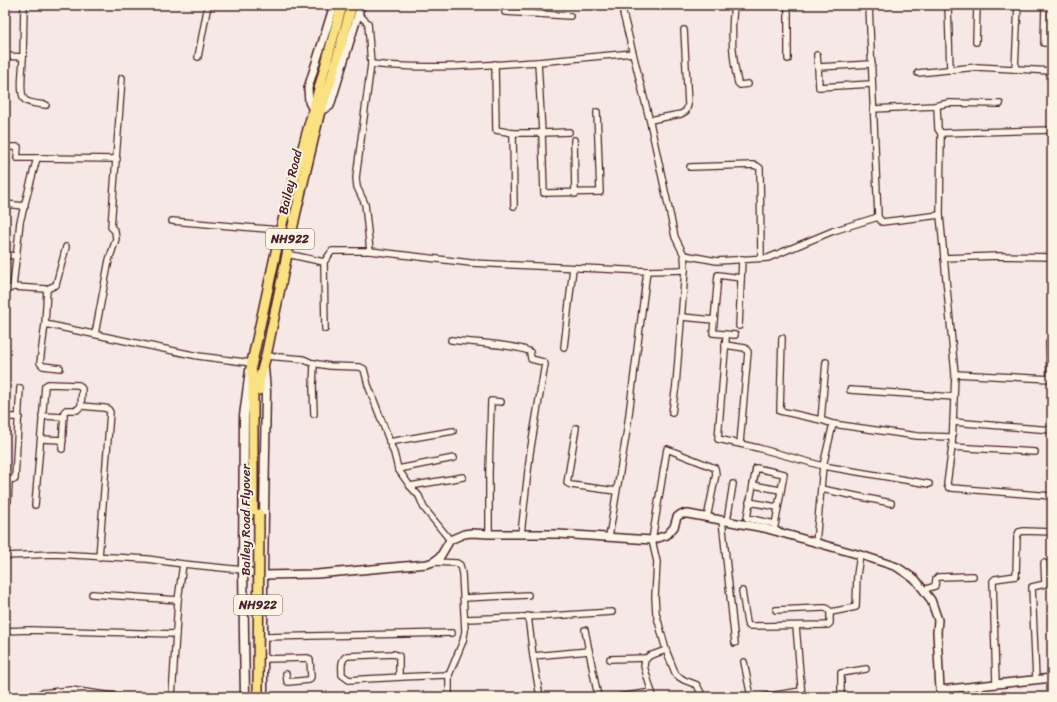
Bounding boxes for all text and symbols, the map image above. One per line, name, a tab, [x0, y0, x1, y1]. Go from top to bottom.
street label: Bailey Road	[271, 146, 309, 217]
road number: NH922	[266, 229, 314, 249]
street label: Bailey Road Flyover	[234, 463, 257, 576]
road number: NH922	[234, 595, 282, 615]

